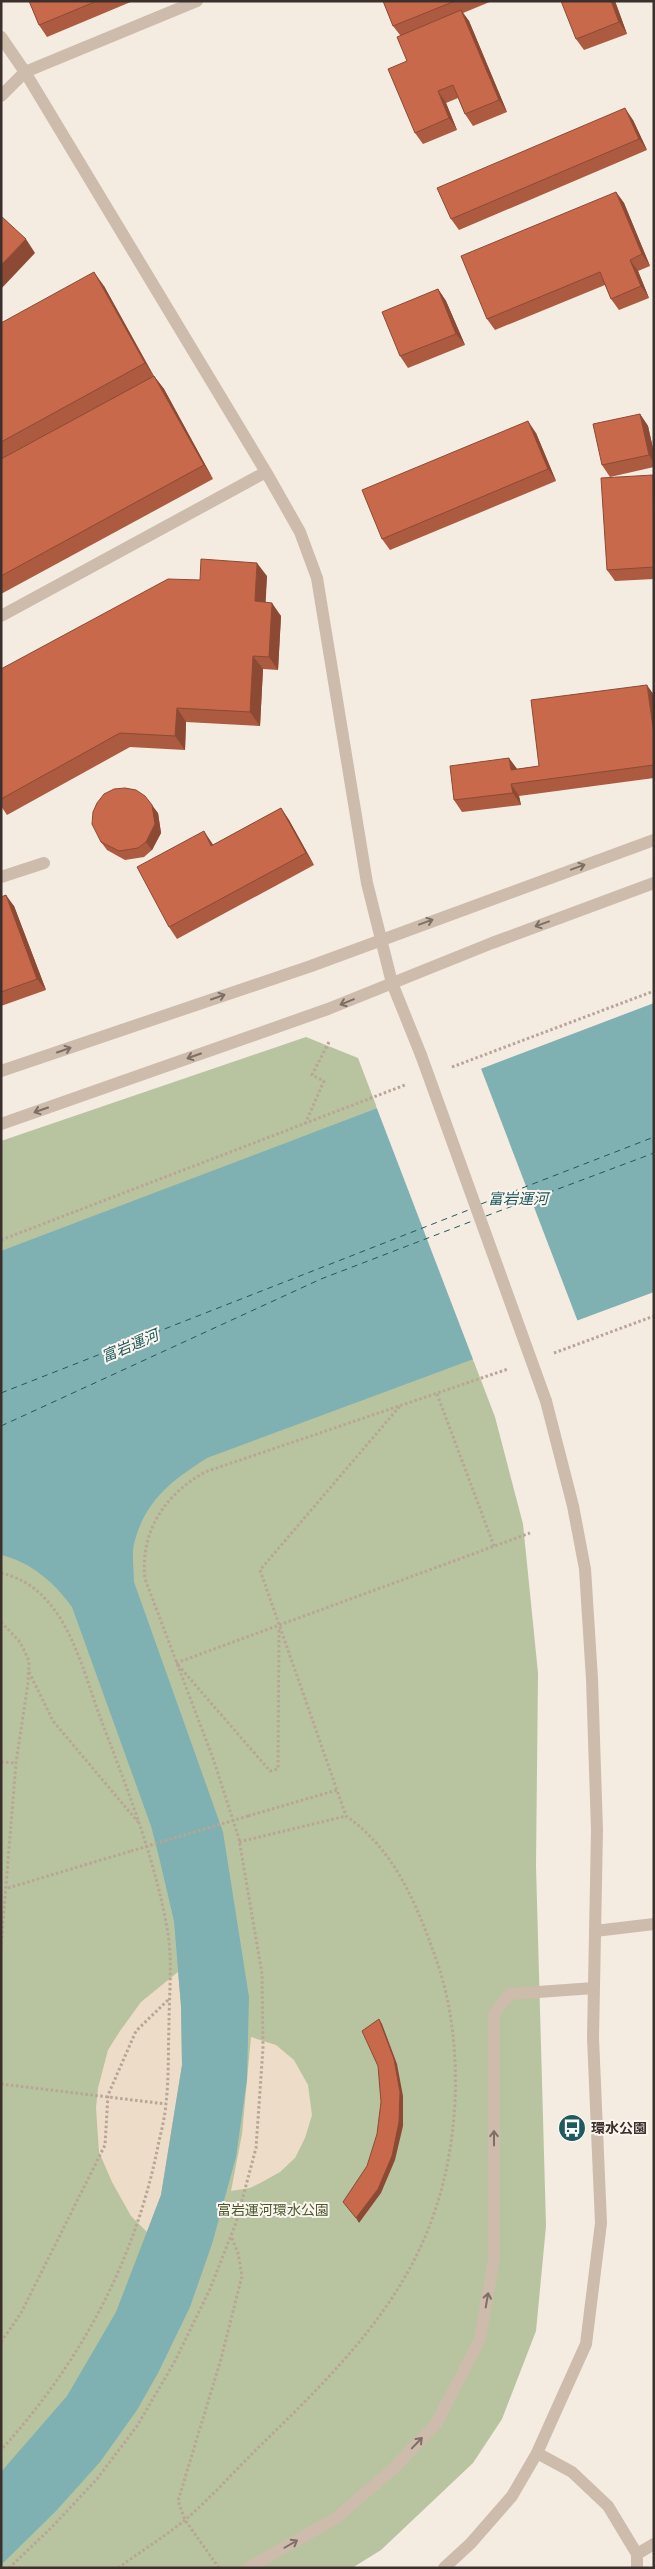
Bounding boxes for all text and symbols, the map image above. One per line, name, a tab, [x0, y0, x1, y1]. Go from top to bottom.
one-way arrow	[570, 862, 586, 871]
one-way arrow	[417, 917, 433, 926]
one-way arrow	[535, 920, 551, 929]
one-way arrow	[210, 992, 225, 1001]
one-way arrow	[340, 997, 355, 1007]
one-way arrow	[56, 1044, 72, 1054]
one-way arrow	[187, 1052, 202, 1061]
one-way arrow	[33, 1106, 49, 1115]
water label: 富岩運河	[488, 1190, 551, 1208]
water label: 富岩運河	[99, 1325, 164, 1366]
bus stop icon: 環水公園	[557, 2113, 587, 2143]
place label: 環水公園	[591, 2120, 647, 2137]
one-way arrow	[489, 2130, 499, 2146]
park label: 富岩運河環水公園	[217, 2202, 329, 2219]
one-way arrow	[483, 2292, 493, 2308]
one-way arrow	[411, 2438, 423, 2450]
one-way arrow	[283, 2539, 298, 2548]

